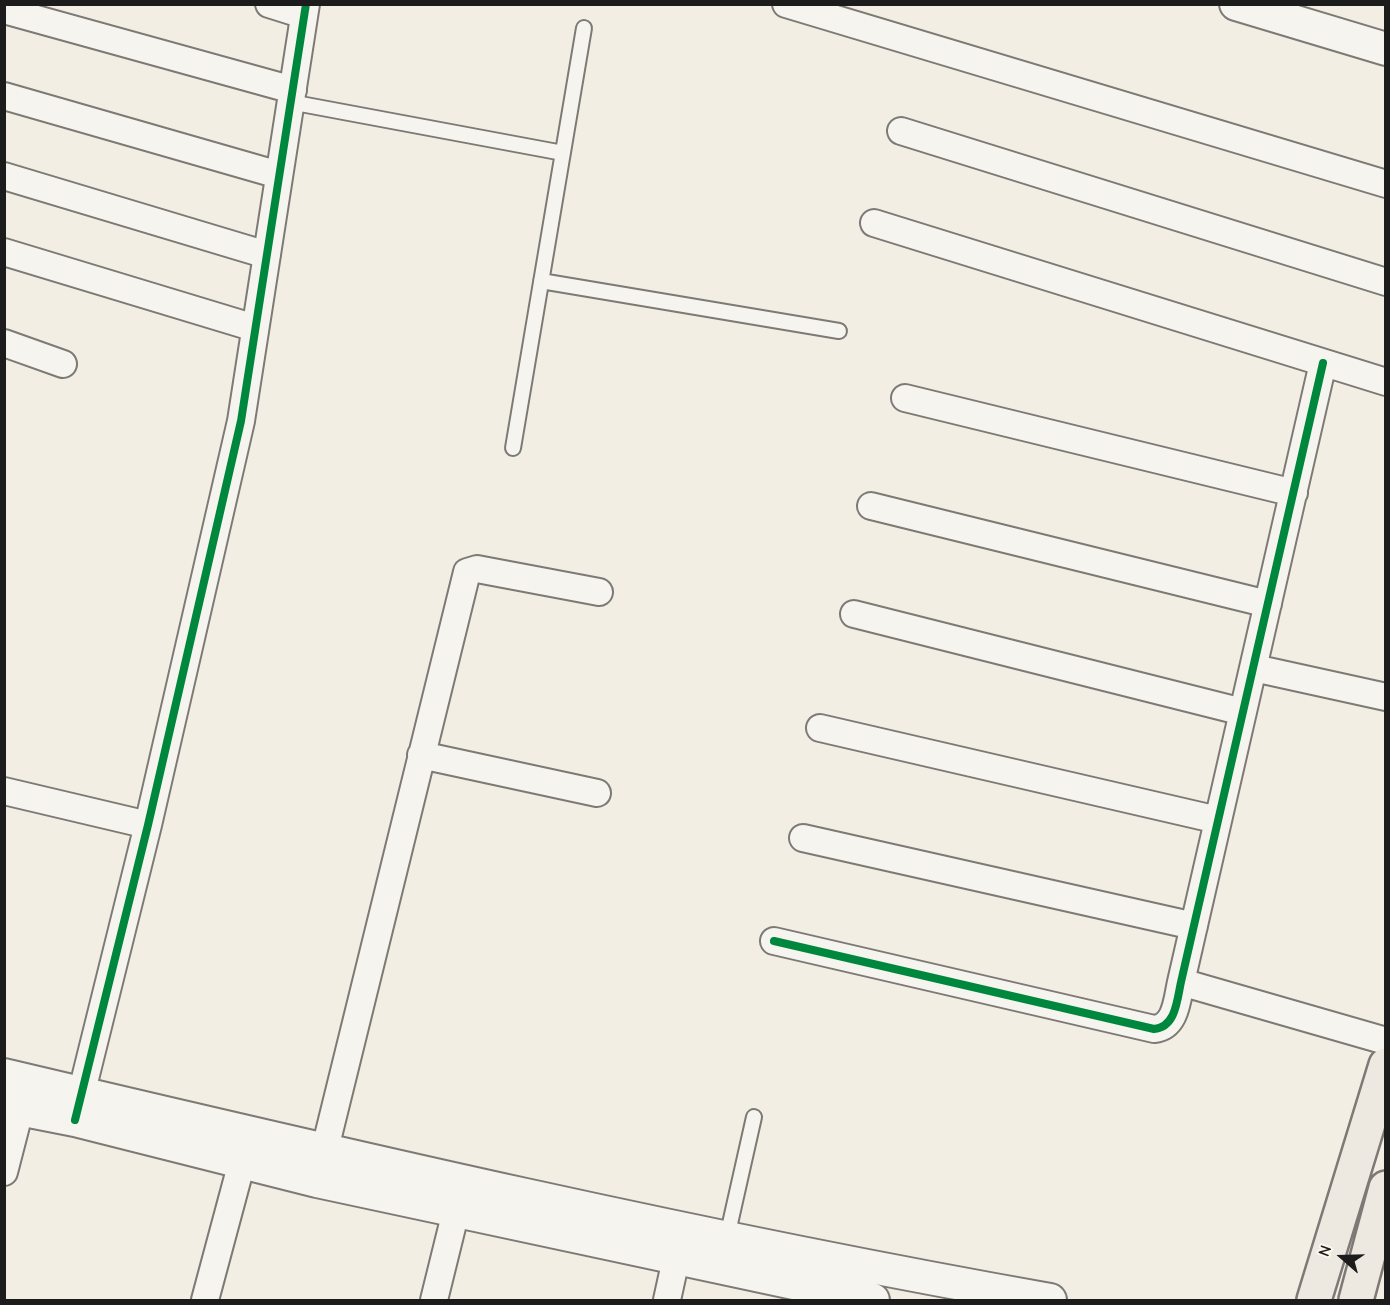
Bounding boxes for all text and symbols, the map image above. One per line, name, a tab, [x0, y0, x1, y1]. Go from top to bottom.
north arrow	[1312, 1227, 1372, 1287]
text: N	[1315, 1243, 1335, 1259]

